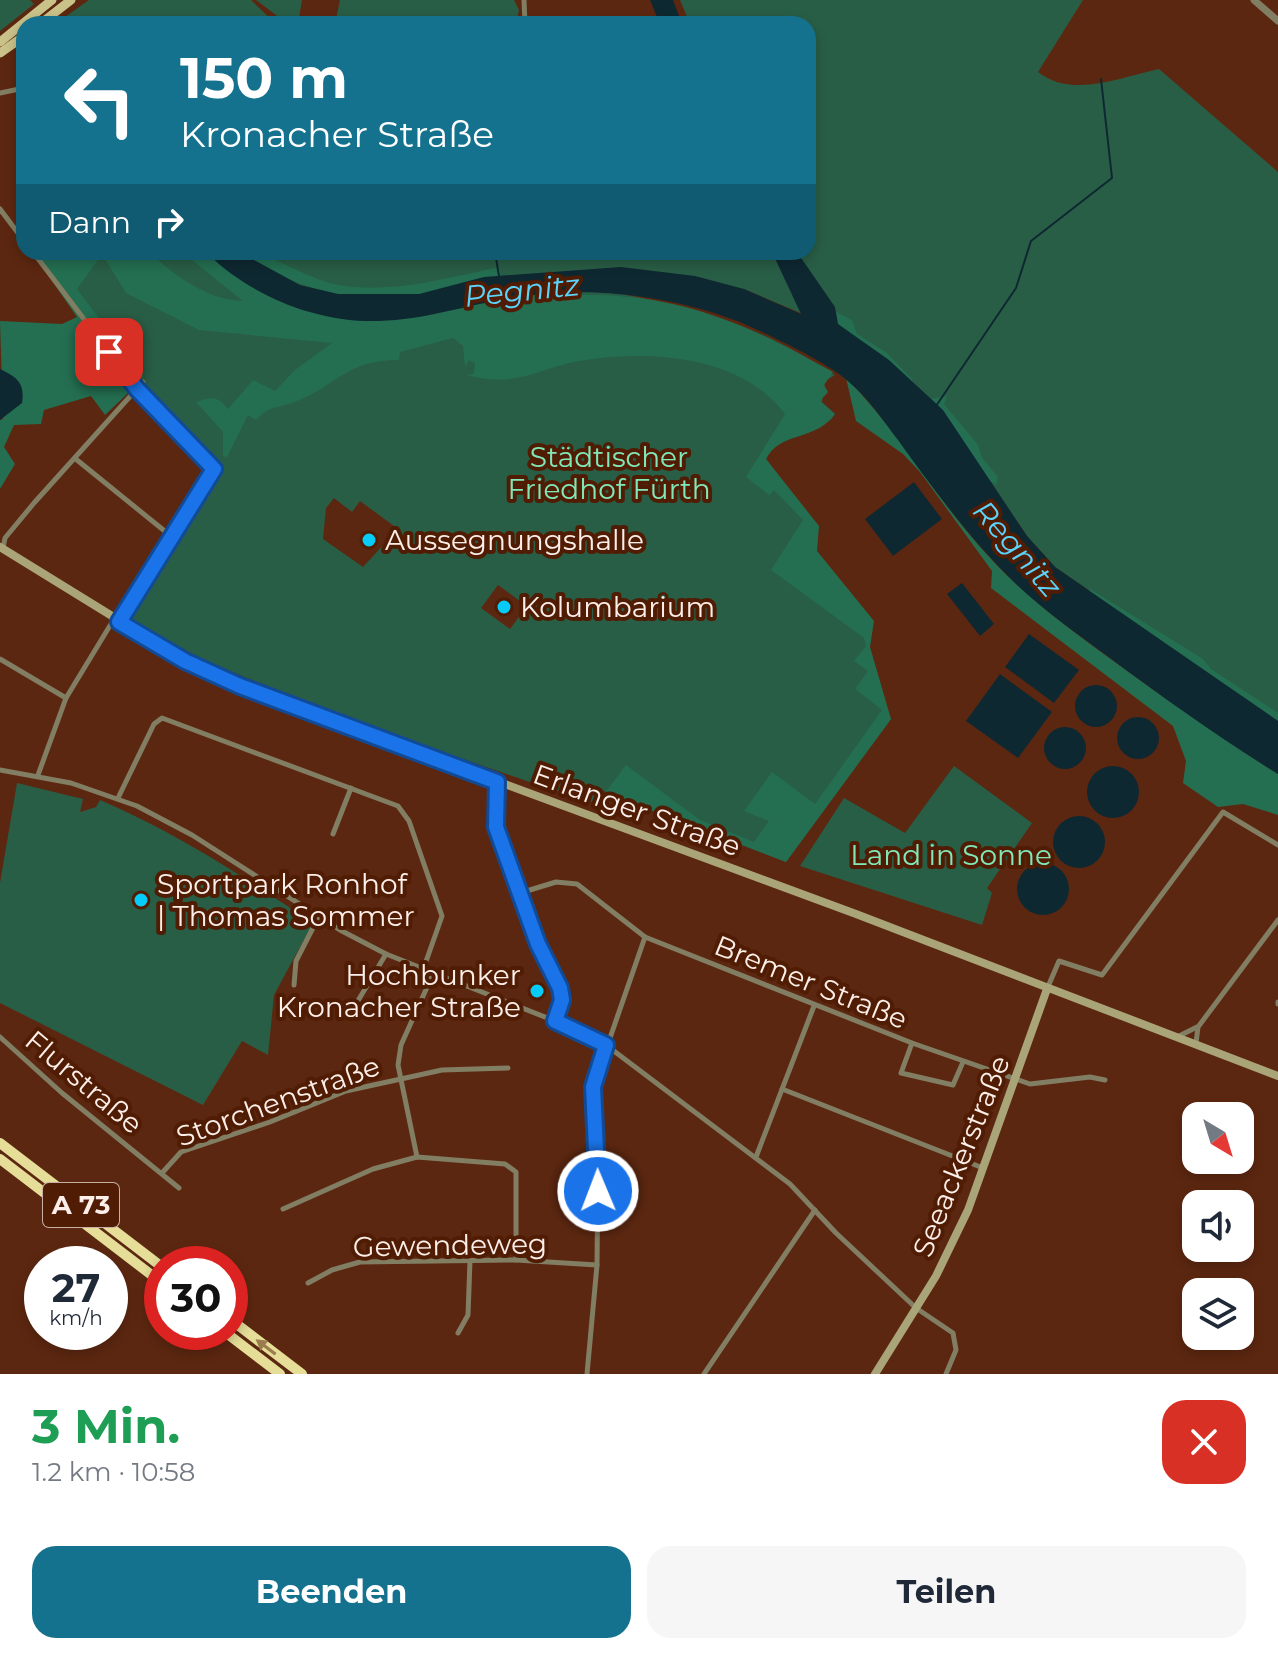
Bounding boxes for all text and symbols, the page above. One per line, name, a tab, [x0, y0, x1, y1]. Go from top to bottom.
text: 150 m	[180, 44, 348, 112]
icon: left	[48, 48, 152, 152]
text: Kronacher Straße	[180, 112, 494, 156]
icon: right	[147, 200, 191, 244]
text: Dann	[48, 204, 131, 241]
water label: Pegnitz	[462, 266, 582, 315]
pin	[75, 318, 143, 386]
icon: arrive	[87, 330, 131, 374]
park label: Städtischer Friedhof Fürth	[507, 440, 711, 506]
water label: Regnitz	[965, 493, 1070, 605]
place label: Aussegnungshalle	[385, 523, 644, 557]
marker: Aussegnungshalle	[360, 531, 378, 549]
place label: Kolumbarium	[520, 590, 715, 624]
marker: Kolumbarium	[495, 598, 513, 616]
street label: Erlanger Straße	[529, 757, 745, 863]
park label: Land in Sonne	[850, 838, 1052, 872]
place label: Sportpark Ronhof | Thomas Sommer	[157, 867, 415, 933]
marker: Sportpark Ronhof | Thomas Sommer	[132, 891, 150, 909]
street label: Bremer Straße	[710, 928, 912, 1036]
place label: Hochbunker Kronacher Straße	[277, 958, 521, 1024]
marker: Hochbunker Kronacher Straße	[528, 982, 546, 1000]
street label: Flurstraße	[18, 1023, 150, 1141]
street label: Storchenstraße	[172, 1048, 384, 1154]
street label: Seeackerstraße	[905, 1050, 1017, 1262]
north arrow	[1182, 1102, 1254, 1174]
map controls	[1182, 1102, 1254, 1350]
position arrow	[556, 1149, 640, 1233]
road number: A 73	[43, 1183, 119, 1227]
button: sound	[1182, 1190, 1254, 1262]
street label: Gewendeweg	[353, 1226, 547, 1264]
speed limit sign: 30	[144, 1246, 248, 1350]
text: 27	[52, 1263, 100, 1312]
button: layers	[1182, 1278, 1254, 1350]
text: km/h	[49, 1306, 103, 1330]
one-way arrow	[256, 1339, 276, 1355]
text: 3 Min.	[32, 1397, 180, 1455]
button: close	[1162, 1400, 1246, 1484]
text: 1.2 km · 10:58	[32, 1456, 195, 1488]
button: Beenden	[32, 1546, 631, 1638]
button: Teilen	[647, 1546, 1246, 1638]

